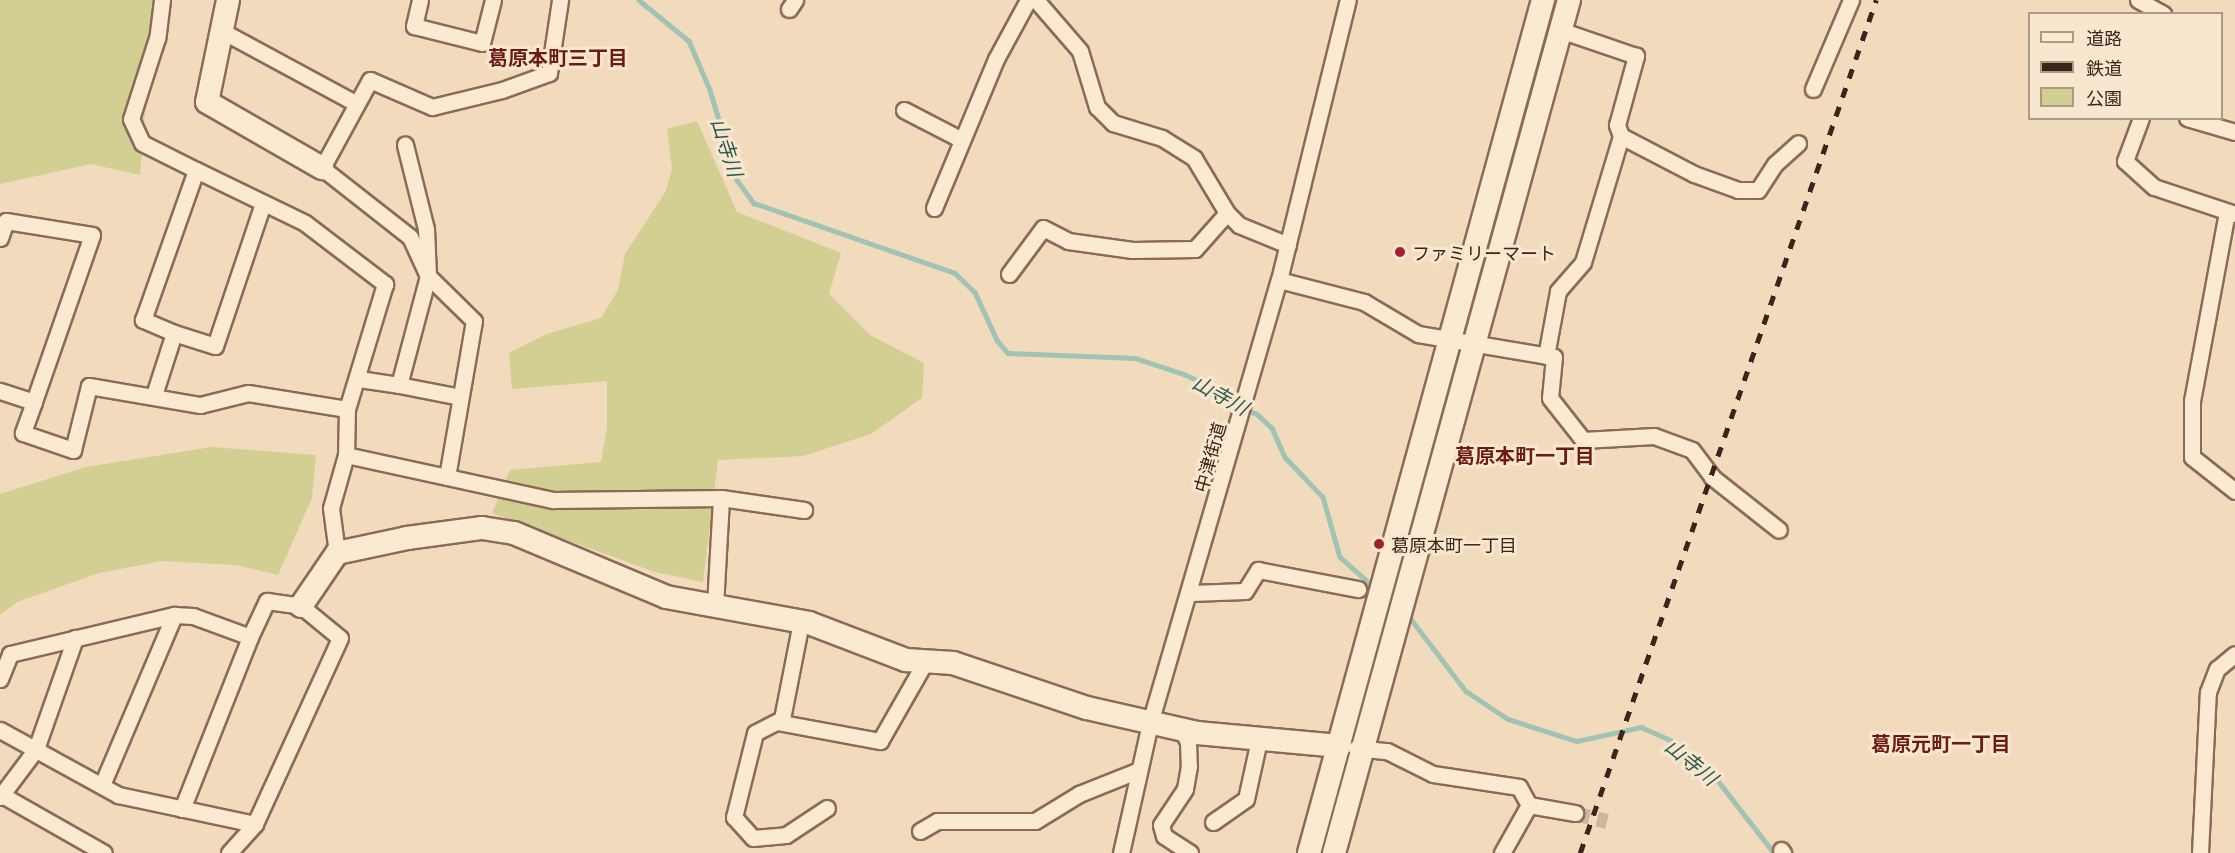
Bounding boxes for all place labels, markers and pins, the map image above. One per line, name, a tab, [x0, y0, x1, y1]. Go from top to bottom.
place label: ファミリーマート	[1412, 241, 1556, 263]
marker: ファミリーマート	[1393, 245, 1407, 259]
place label: 葛原本町一丁目	[1391, 533, 1517, 555]
marker: 葛原本町一丁目	[1372, 537, 1386, 551]

